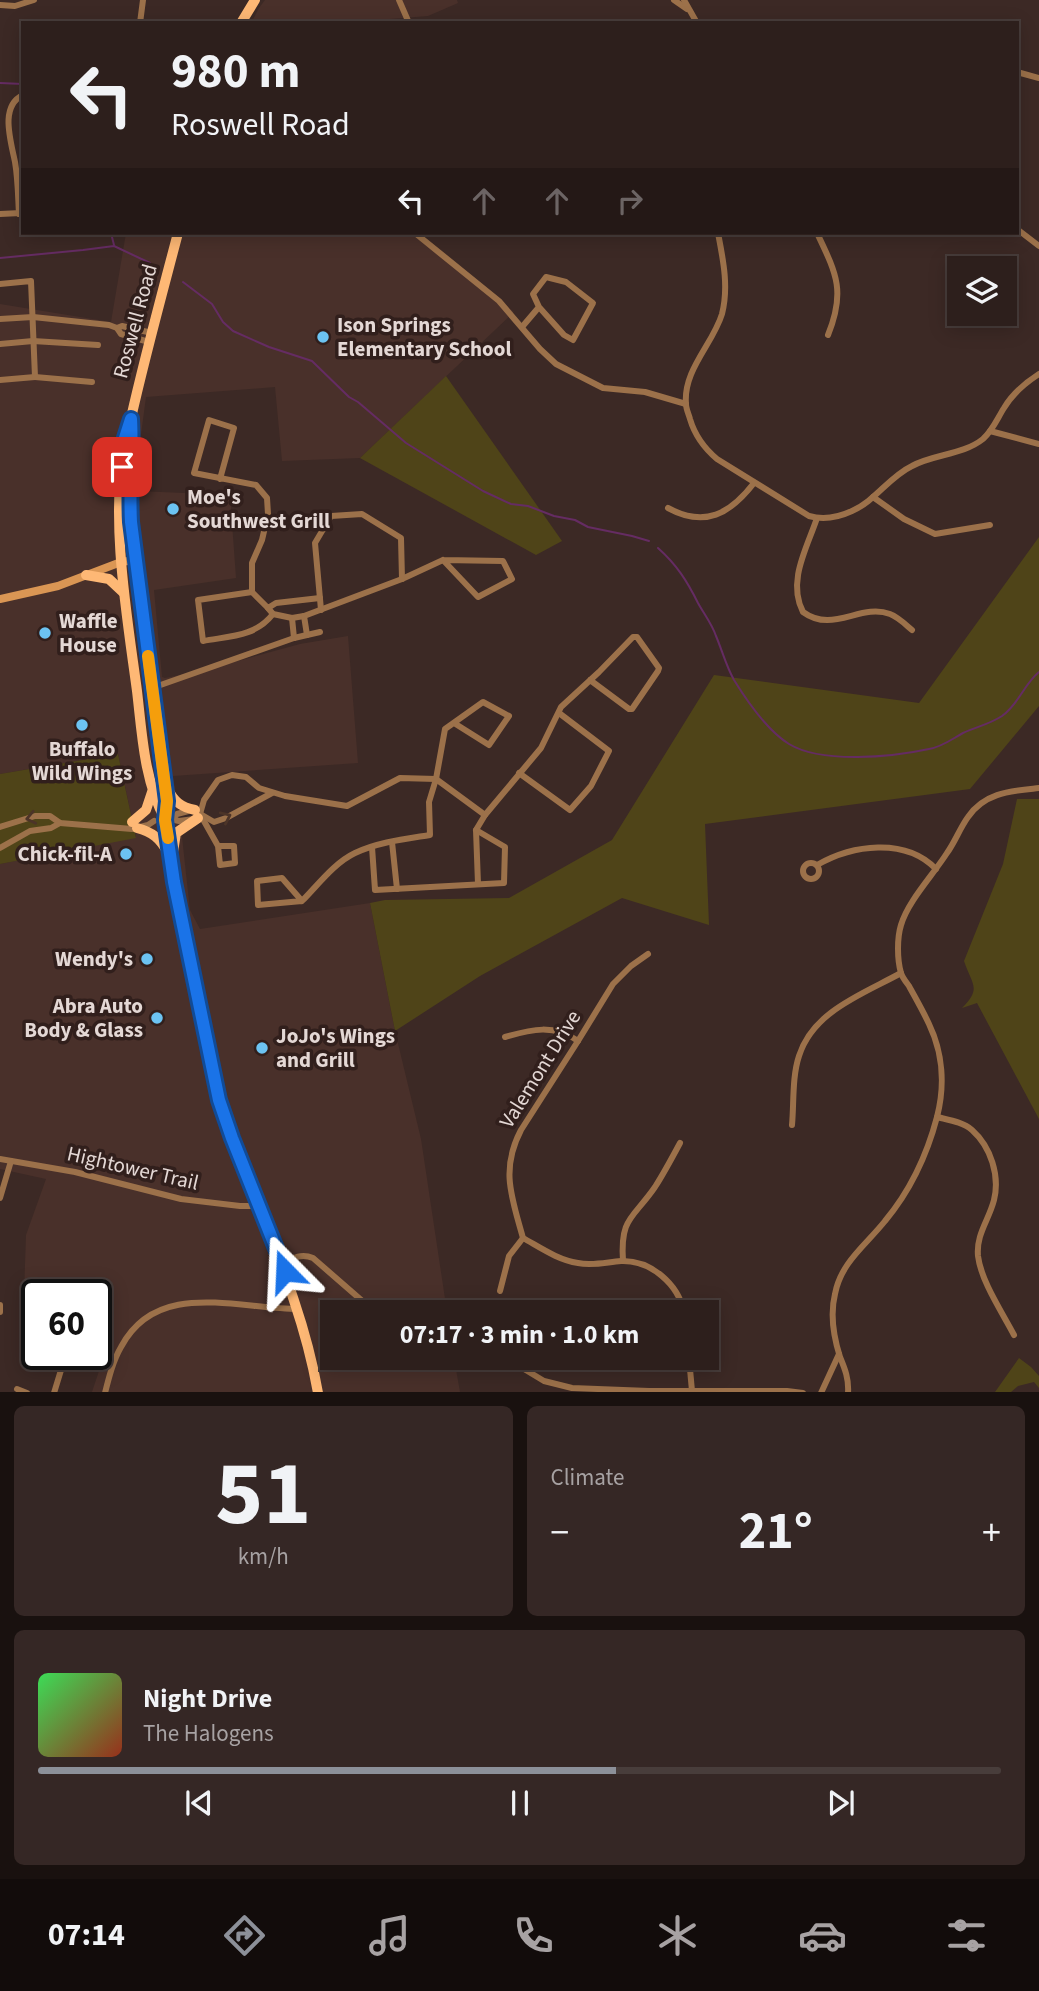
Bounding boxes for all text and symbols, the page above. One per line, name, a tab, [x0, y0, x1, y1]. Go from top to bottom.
text: 980 m	[171, 37, 300, 107]
icon: left	[56, 49, 147, 140]
text: Roswell Road	[171, 102, 350, 148]
icon: left	[392, 182, 430, 220]
icon: ahead	[465, 182, 503, 220]
icon: ahead	[538, 182, 576, 220]
icon: right	[611, 182, 649, 220]
map controls	[947, 256, 1017, 326]
button: layers	[947, 256, 1017, 326]
street label: Roswell Road	[105, 260, 165, 382]
place label: Ison Springs Elementary School	[337, 310, 511, 364]
marker: Ison Springs Elementary School	[315, 329, 331, 345]
pin	[92, 437, 152, 497]
icon: arrive	[103, 448, 141, 486]
place label: Moe's Southwest Grill	[187, 482, 330, 536]
marker: Moe's Southwest Grill	[165, 501, 181, 517]
place label: Waffle House	[59, 606, 118, 660]
marker: Waffle House	[37, 625, 53, 641]
marker: Buffalo Wild Wings	[74, 717, 90, 733]
place label: Buffalo Wild Wings	[32, 734, 132, 788]
one-way arrow	[25, 810, 37, 825]
one-way arrow	[218, 811, 231, 825]
place label: Chick-fil-A	[17, 839, 113, 869]
marker: Chick-fil-A	[118, 846, 134, 862]
place label: Wendy's	[55, 944, 133, 974]
marker: Wendy's	[139, 951, 155, 967]
place label: Abra Auto Body & Glass	[24, 991, 143, 1045]
street label: Valemont Drive	[492, 1004, 588, 1134]
marker: Abra Auto Body & Glass	[149, 1010, 165, 1026]
place label: JoJo's Wings and Grill	[276, 1021, 395, 1075]
marker: JoJo's Wings and Grill	[254, 1040, 270, 1056]
street label: Hightower Trail	[64, 1138, 202, 1198]
position arrow	[248, 1234, 322, 1308]
speed limit sign: 60	[21, 1279, 112, 1370]
text: 07:17 · 3 min · 1.0 km	[400, 1316, 639, 1353]
text: 51	[215, 1430, 311, 1559]
text: Climate	[551, 1461, 624, 1494]
text: 21°	[739, 1495, 813, 1569]
text: −	[551, 1506, 569, 1560]
text: +	[982, 1506, 1001, 1560]
text: km/h	[238, 1540, 289, 1573]
text: Night Drive	[143, 1680, 272, 1717]
text: The Halogens	[143, 1717, 274, 1750]
icon: previous	[180, 1784, 218, 1822]
icon: pause	[501, 1784, 539, 1822]
icon: next	[822, 1784, 860, 1822]
icon: directions	[220, 1911, 269, 1960]
icon: music	[365, 1911, 414, 1960]
icon: phone	[509, 1911, 558, 1960]
icon: climate	[653, 1911, 702, 1960]
icon: car	[798, 1911, 847, 1960]
icon: filters	[942, 1911, 991, 1960]
text: 07:14	[48, 1912, 125, 1958]

